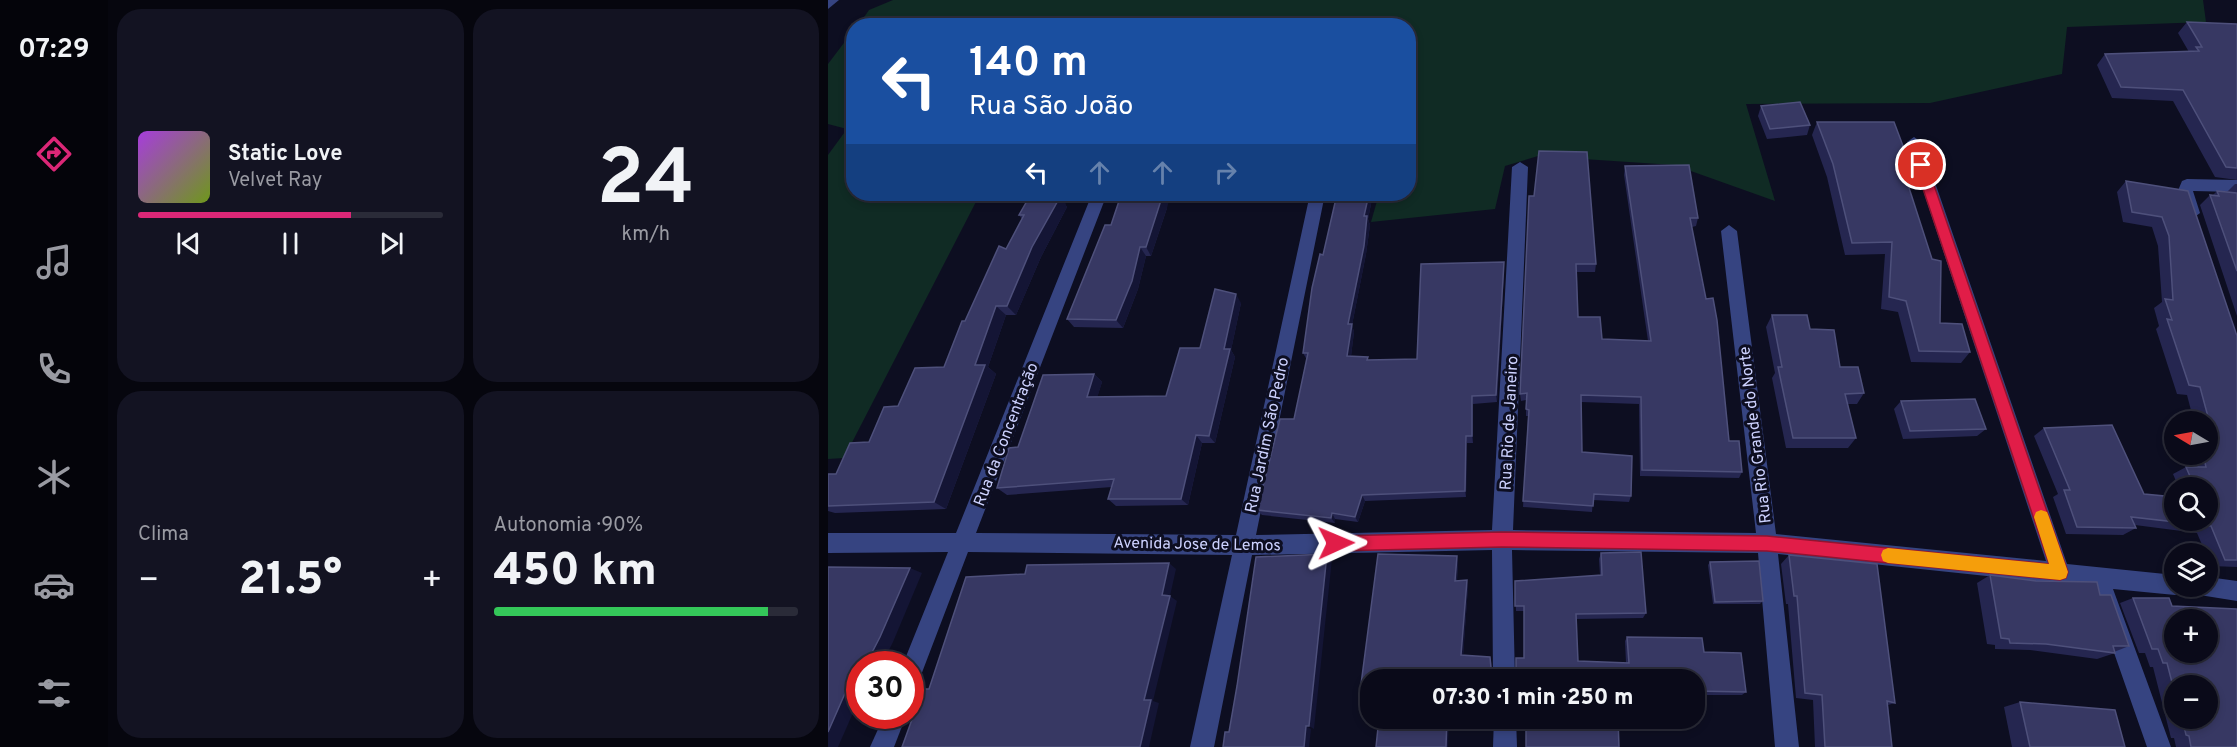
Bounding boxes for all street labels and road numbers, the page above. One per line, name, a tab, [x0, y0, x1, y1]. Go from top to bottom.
street label: Rua Rio Grande do Norte	[1735, 345, 1777, 524]
street label: Rua Rio de Janeiro	[1496, 355, 1524, 491]
street label: Rua Jardim São Pedro	[1242, 356, 1294, 515]
street label: Rua da Concentração	[970, 360, 1043, 509]
street label: Avenida Jose de Lemos	[1113, 534, 1281, 556]

